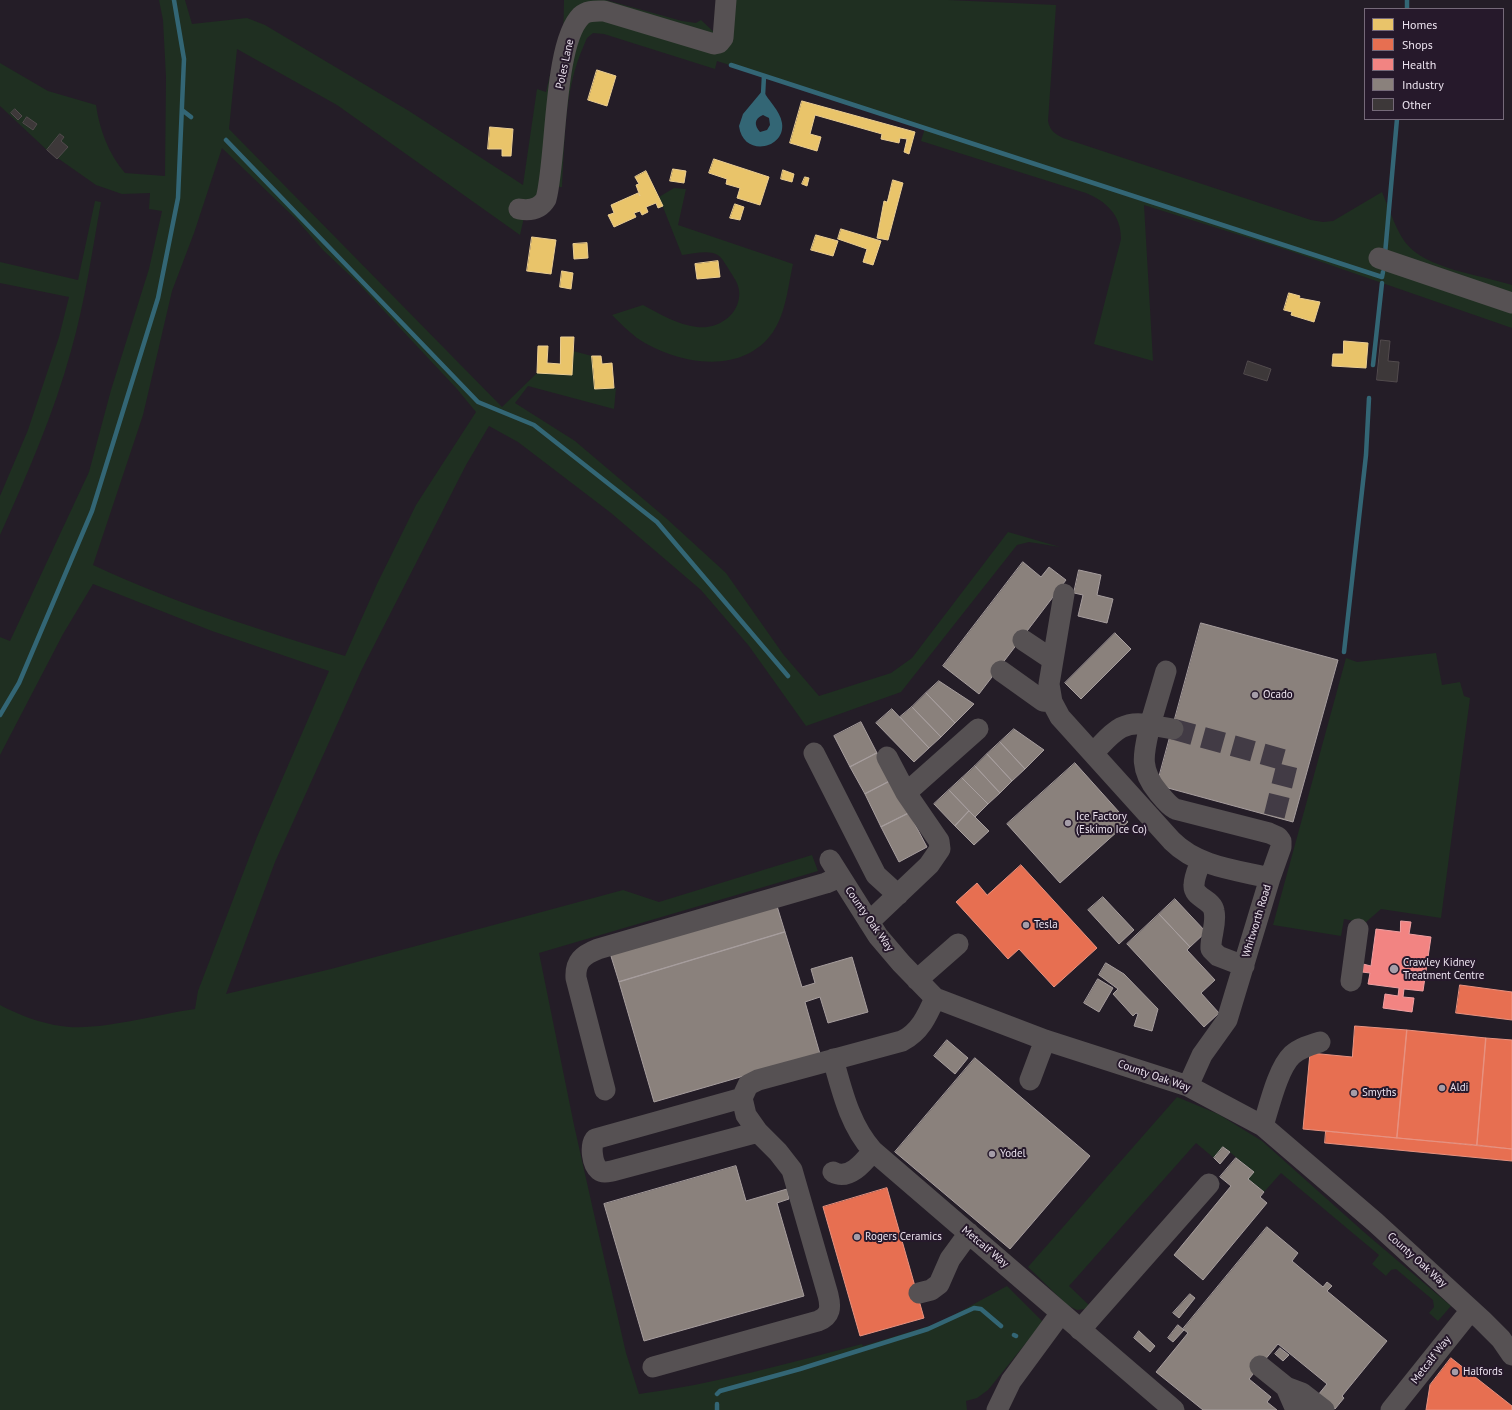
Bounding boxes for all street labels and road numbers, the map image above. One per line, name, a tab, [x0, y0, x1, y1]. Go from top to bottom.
street label: Poles Lane	[553, 38, 577, 90]
street label: Whitworth Road	[1240, 883, 1274, 959]
street label: County Oak Way	[842, 884, 896, 954]
street label: County Oak Way	[1116, 1057, 1192, 1095]
street label: Metcalf Way	[959, 1224, 1011, 1270]
street label: County Oak Way	[1384, 1230, 1450, 1290]
street label: Metcalf Way	[1408, 1333, 1454, 1387]

